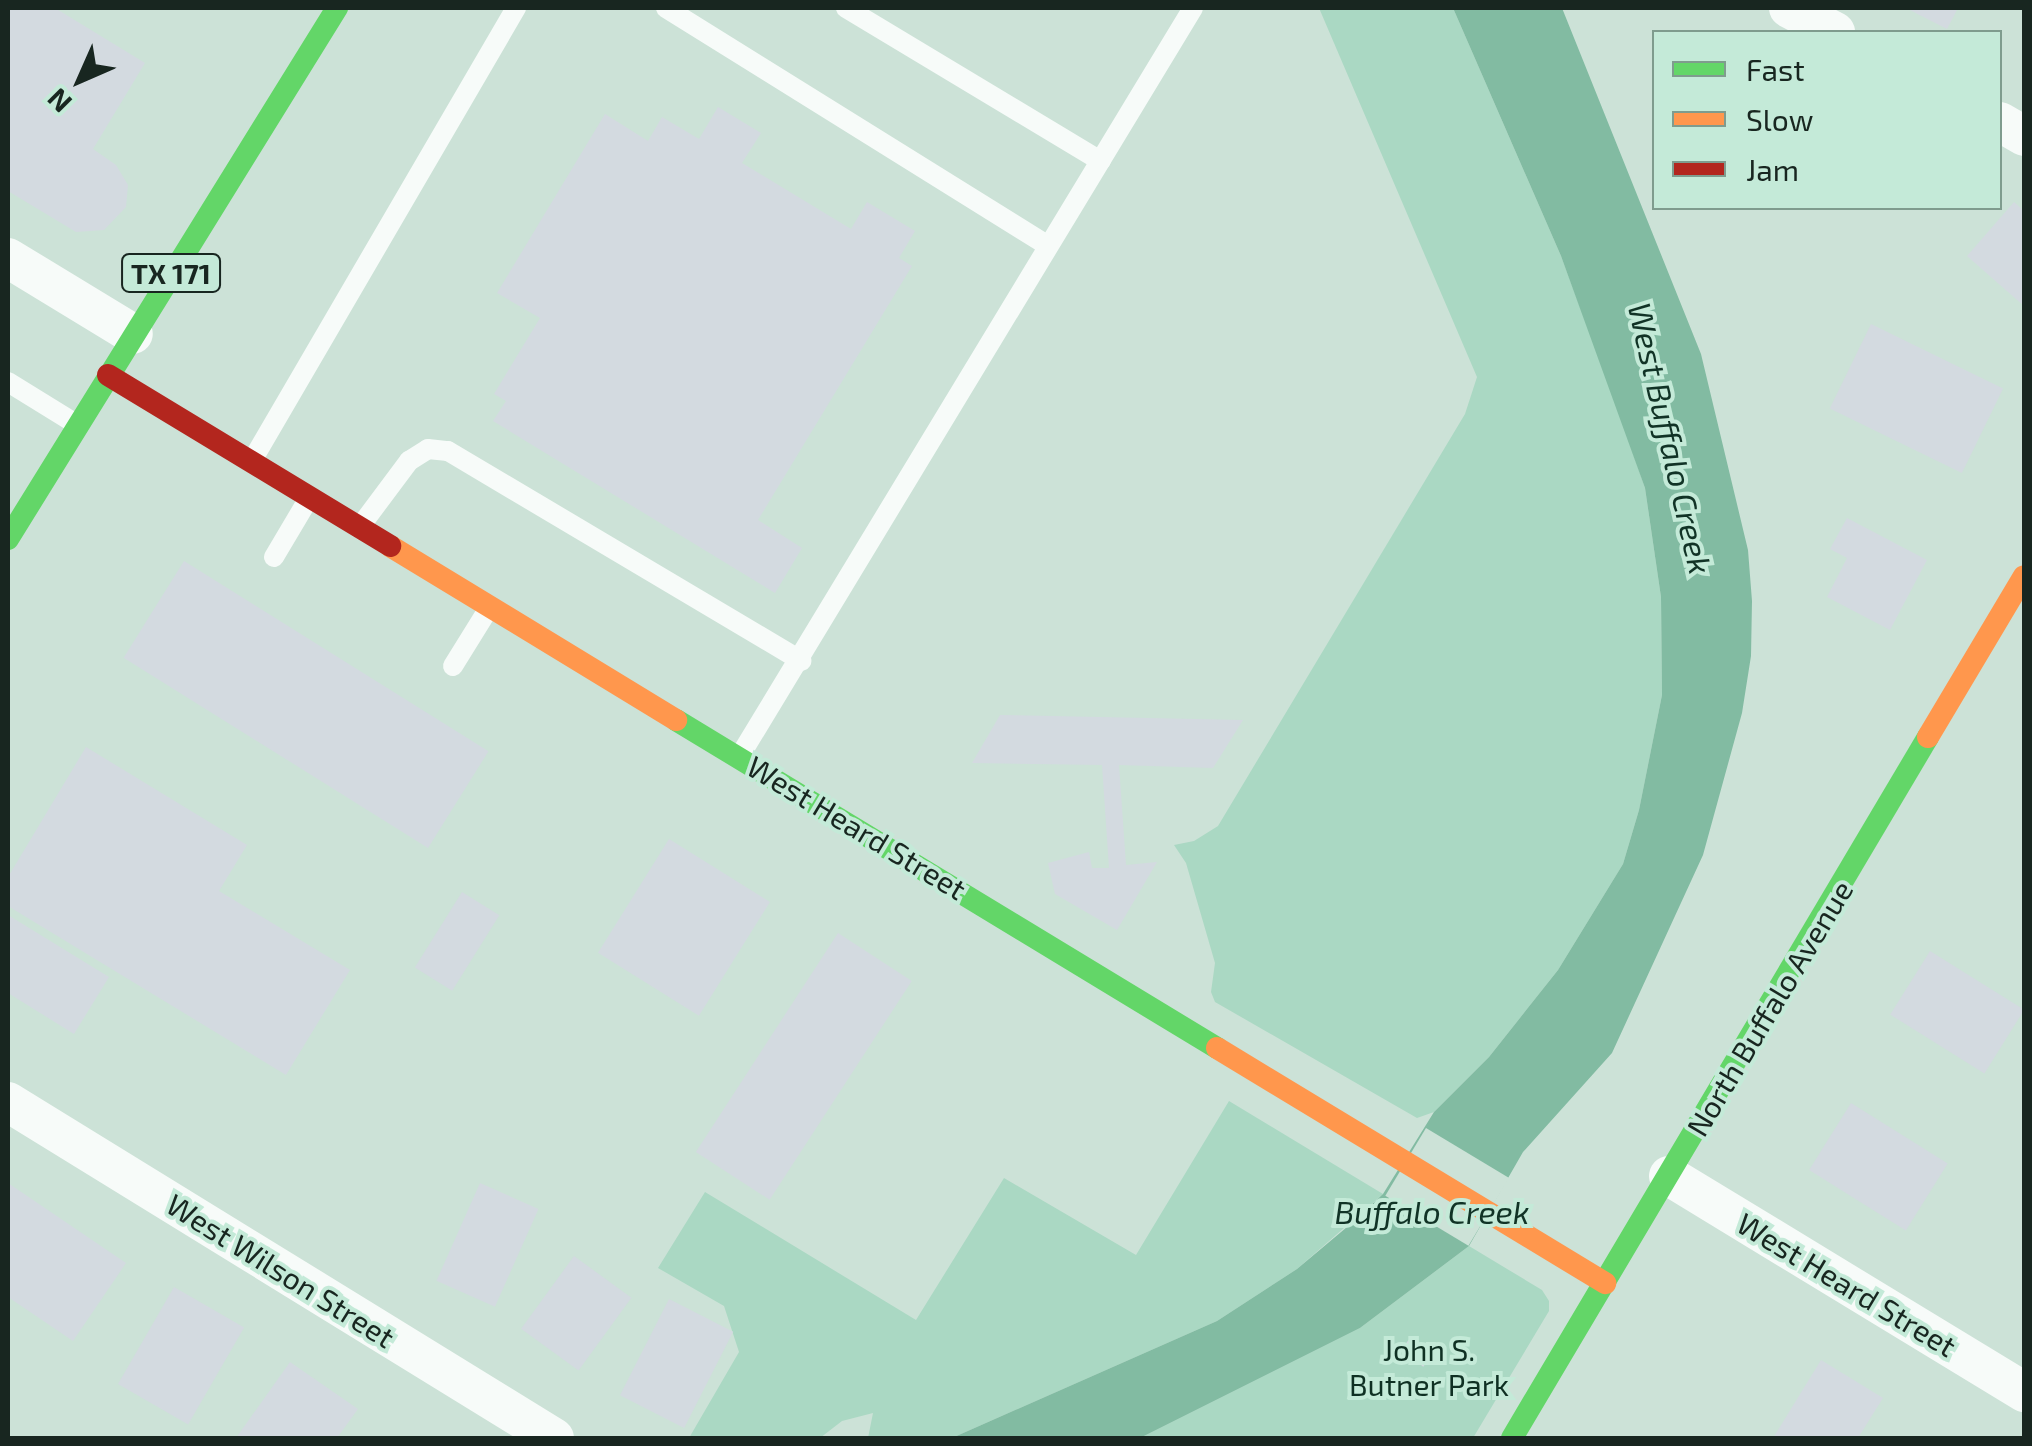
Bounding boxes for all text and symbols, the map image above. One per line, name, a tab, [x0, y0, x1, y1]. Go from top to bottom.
north arrow	[30, 30, 130, 130]
legend	[1652, 30, 2002, 210]
text: Fast	[1746, 51, 1805, 87]
text: N	[40, 82, 78, 120]
text: Slow	[1746, 101, 1813, 137]
text: Jam	[1746, 151, 1799, 187]
road number: TX 171	[121, 250, 221, 296]
water label: West Buffalo Creek	[1621, 299, 1721, 577]
street label: West Heard Street	[741, 747, 973, 907]
street label: North Buffalo Avenue	[1678, 873, 1860, 1143]
street label: West Wilson Street	[160, 1185, 402, 1355]
water label: Buffalo Creek	[1335, 1192, 1529, 1230]
street label: West Heard Street	[1731, 1204, 1963, 1364]
park label: John S. Butner Park	[1349, 1331, 1509, 1402]

